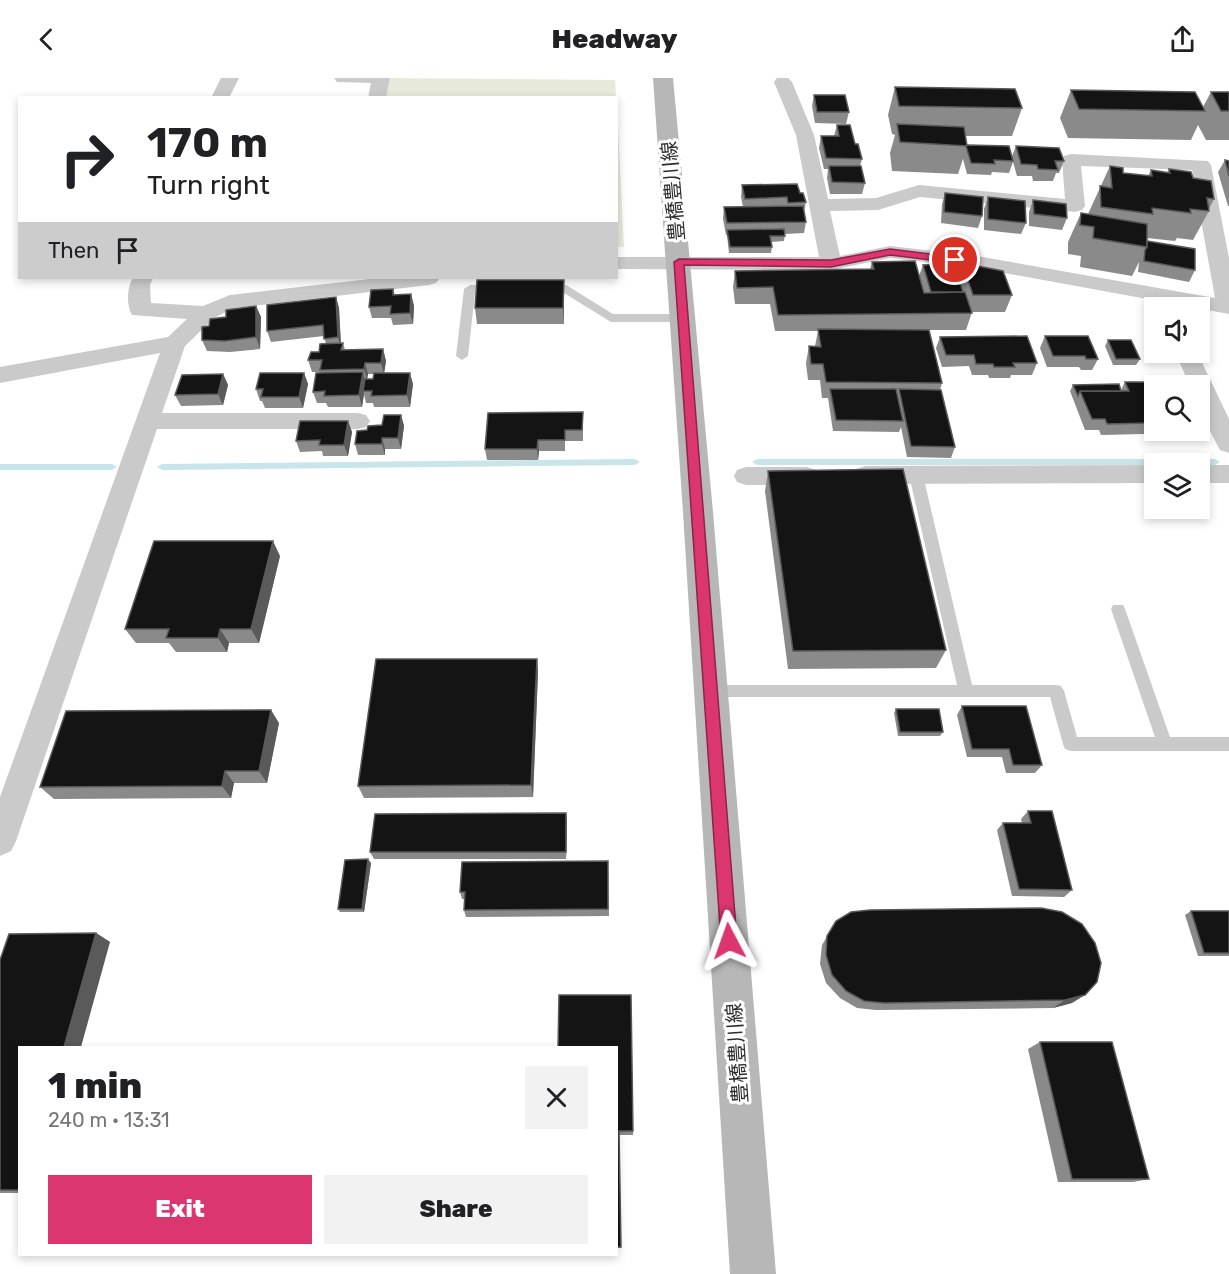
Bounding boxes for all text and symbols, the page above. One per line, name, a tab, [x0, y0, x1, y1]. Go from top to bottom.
icon: back	[30, 23, 63, 56]
text: Headway	[552, 23, 677, 55]
icon: share	[1166, 23, 1199, 56]
text: 170 m	[147, 118, 268, 168]
icon: right	[48, 120, 126, 198]
street label: 豊橋豊川線	[657, 140, 689, 242]
text: Turn right	[147, 169, 270, 201]
icon: arrive	[111, 234, 144, 267]
pin	[929, 234, 980, 285]
text: Then	[48, 237, 99, 264]
icon: arrive	[938, 243, 971, 276]
map controls	[1144, 297, 1210, 519]
button: sound	[1144, 297, 1210, 363]
button: search	[1144, 375, 1210, 441]
button: layers	[1144, 453, 1210, 519]
position arrow	[697, 909, 761, 973]
street label: 豊橋豊川線	[722, 1002, 752, 1104]
text: 1 min	[48, 1064, 142, 1107]
button: close	[525, 1066, 588, 1129]
text: 240 m · 13:31	[48, 1108, 170, 1132]
button: Exit	[48, 1175, 312, 1244]
button: Share	[324, 1175, 588, 1244]

